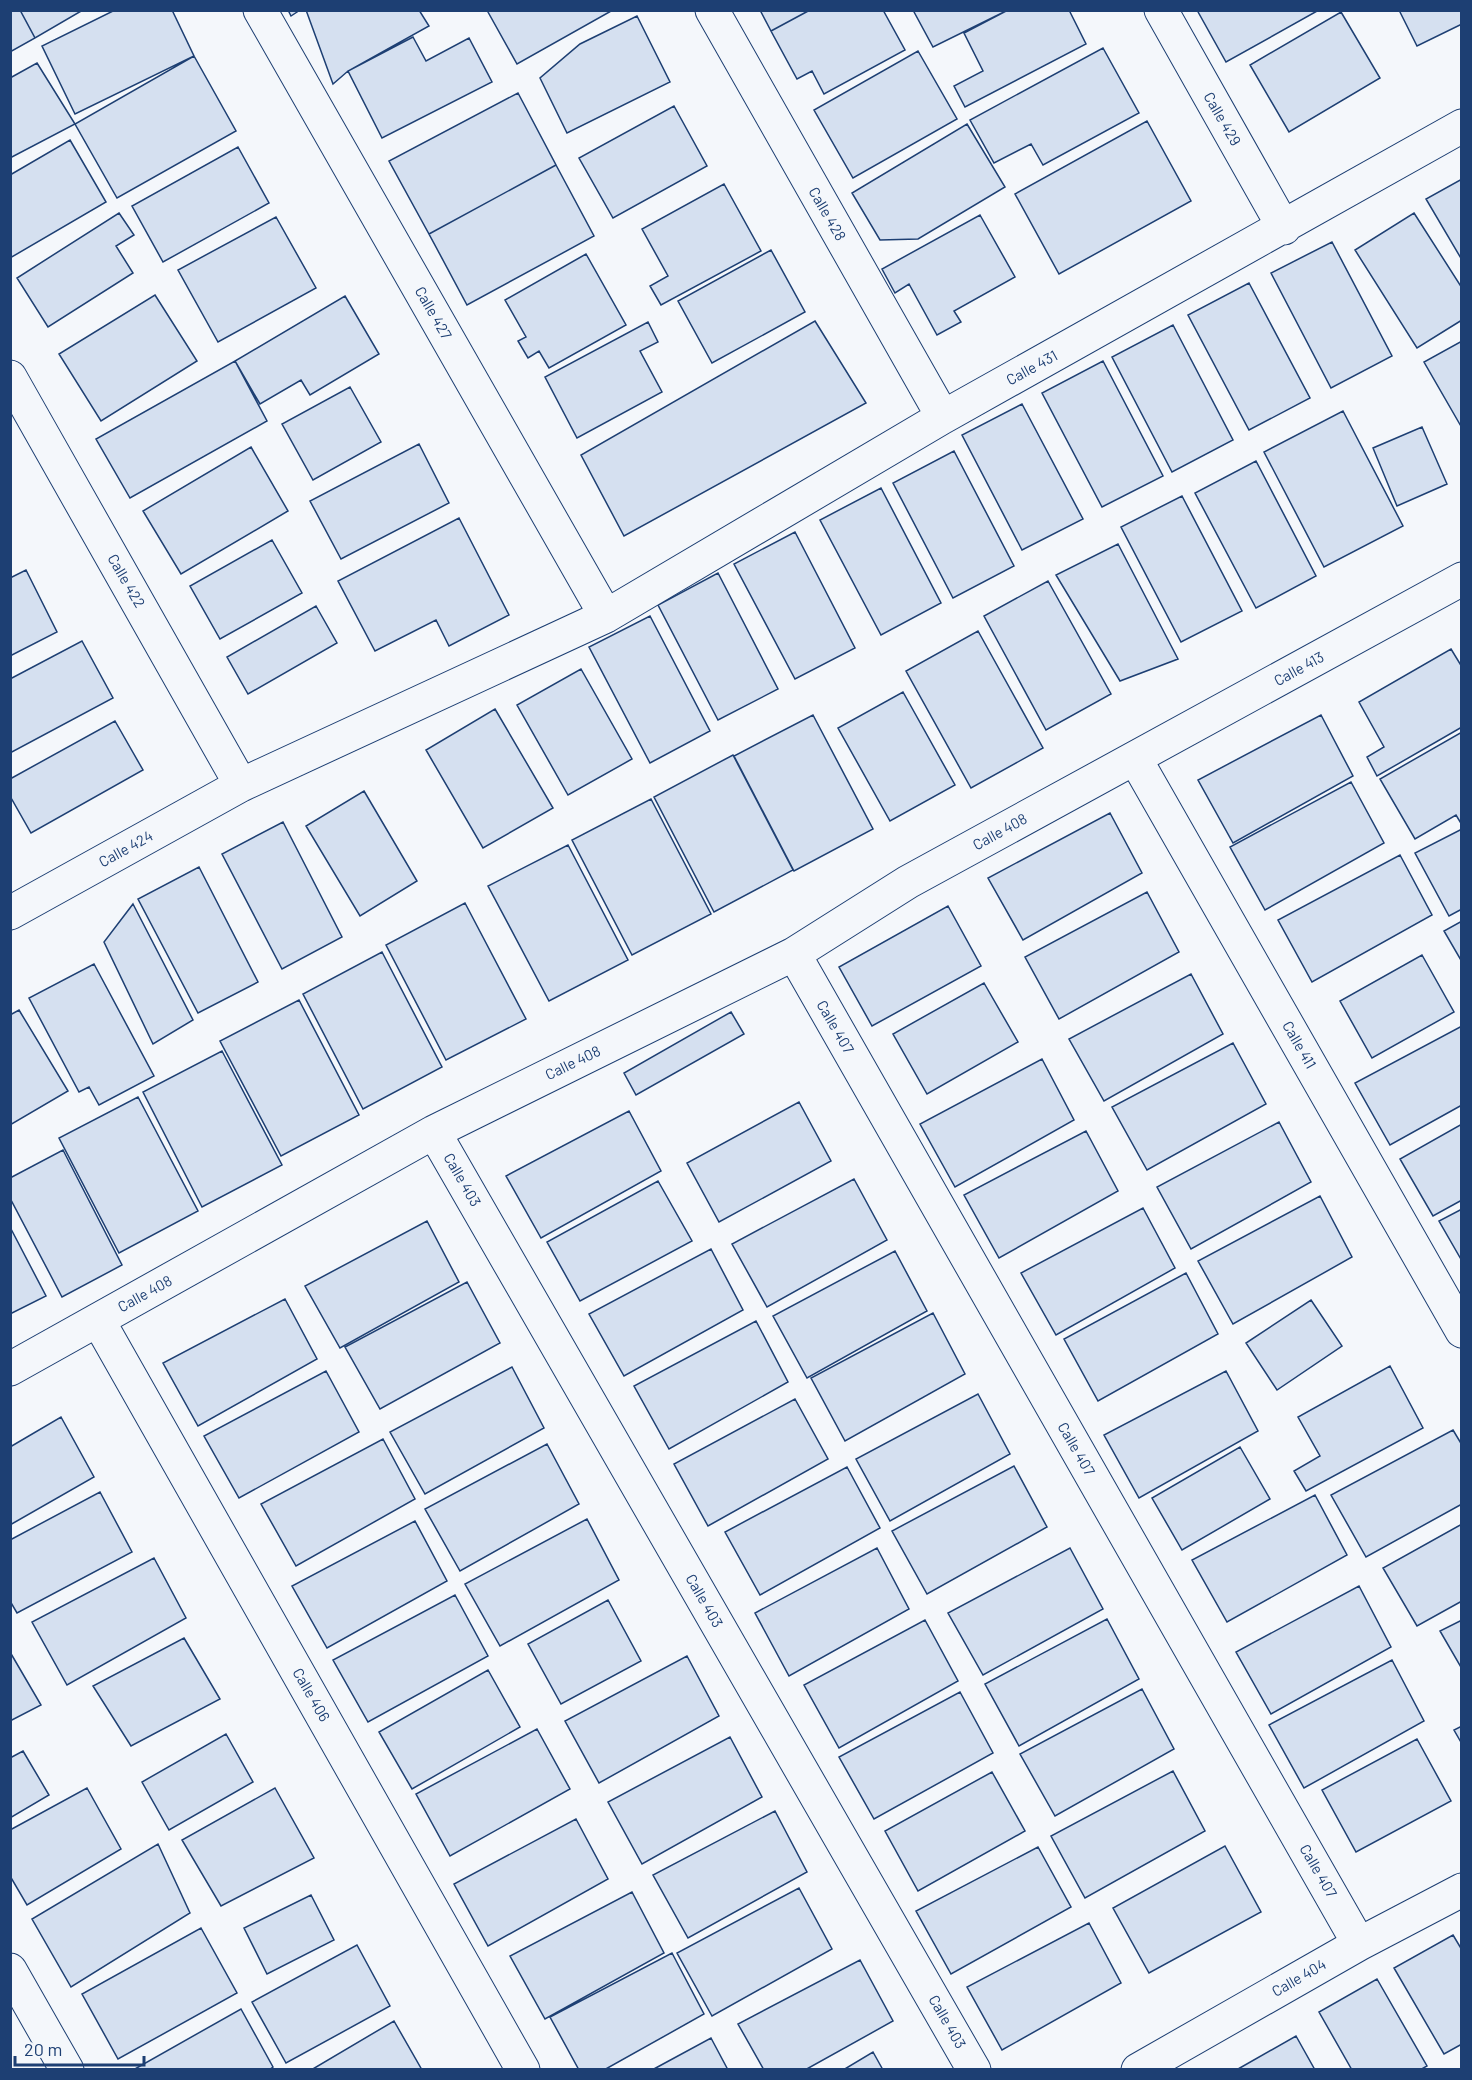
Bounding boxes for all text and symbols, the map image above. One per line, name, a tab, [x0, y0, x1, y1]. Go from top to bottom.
street label: Calle 429	[1200, 89, 1245, 148]
street label: Calle 428	[805, 184, 850, 243]
street label: Calle 427	[412, 283, 456, 342]
street label: Calle 431	[1003, 346, 1060, 388]
street label: Calle 422	[104, 550, 149, 611]
street label: Calle 413	[1270, 647, 1327, 689]
street label: Calle 408	[969, 809, 1030, 853]
street label: Calle 424	[95, 826, 156, 870]
street label: Calle 407	[813, 997, 858, 1056]
street label: Calle 411	[1279, 1017, 1321, 1072]
street label: Calle 408	[542, 1041, 603, 1083]
street label: Calle 403	[440, 1149, 485, 1210]
street label: Calle 408	[114, 1271, 175, 1315]
street label: Calle 407	[1054, 1419, 1099, 1478]
street label: Calle 403	[682, 1570, 727, 1631]
street label: Calle 406	[289, 1664, 334, 1725]
street label: Calle 407	[1296, 1841, 1341, 1900]
street label: Calle 404	[1268, 1954, 1329, 2000]
street label: Calle 403	[925, 1991, 970, 2052]
scale bar	[15, 2029, 144, 2067]
text: 20 m	[24, 2038, 62, 2060]

